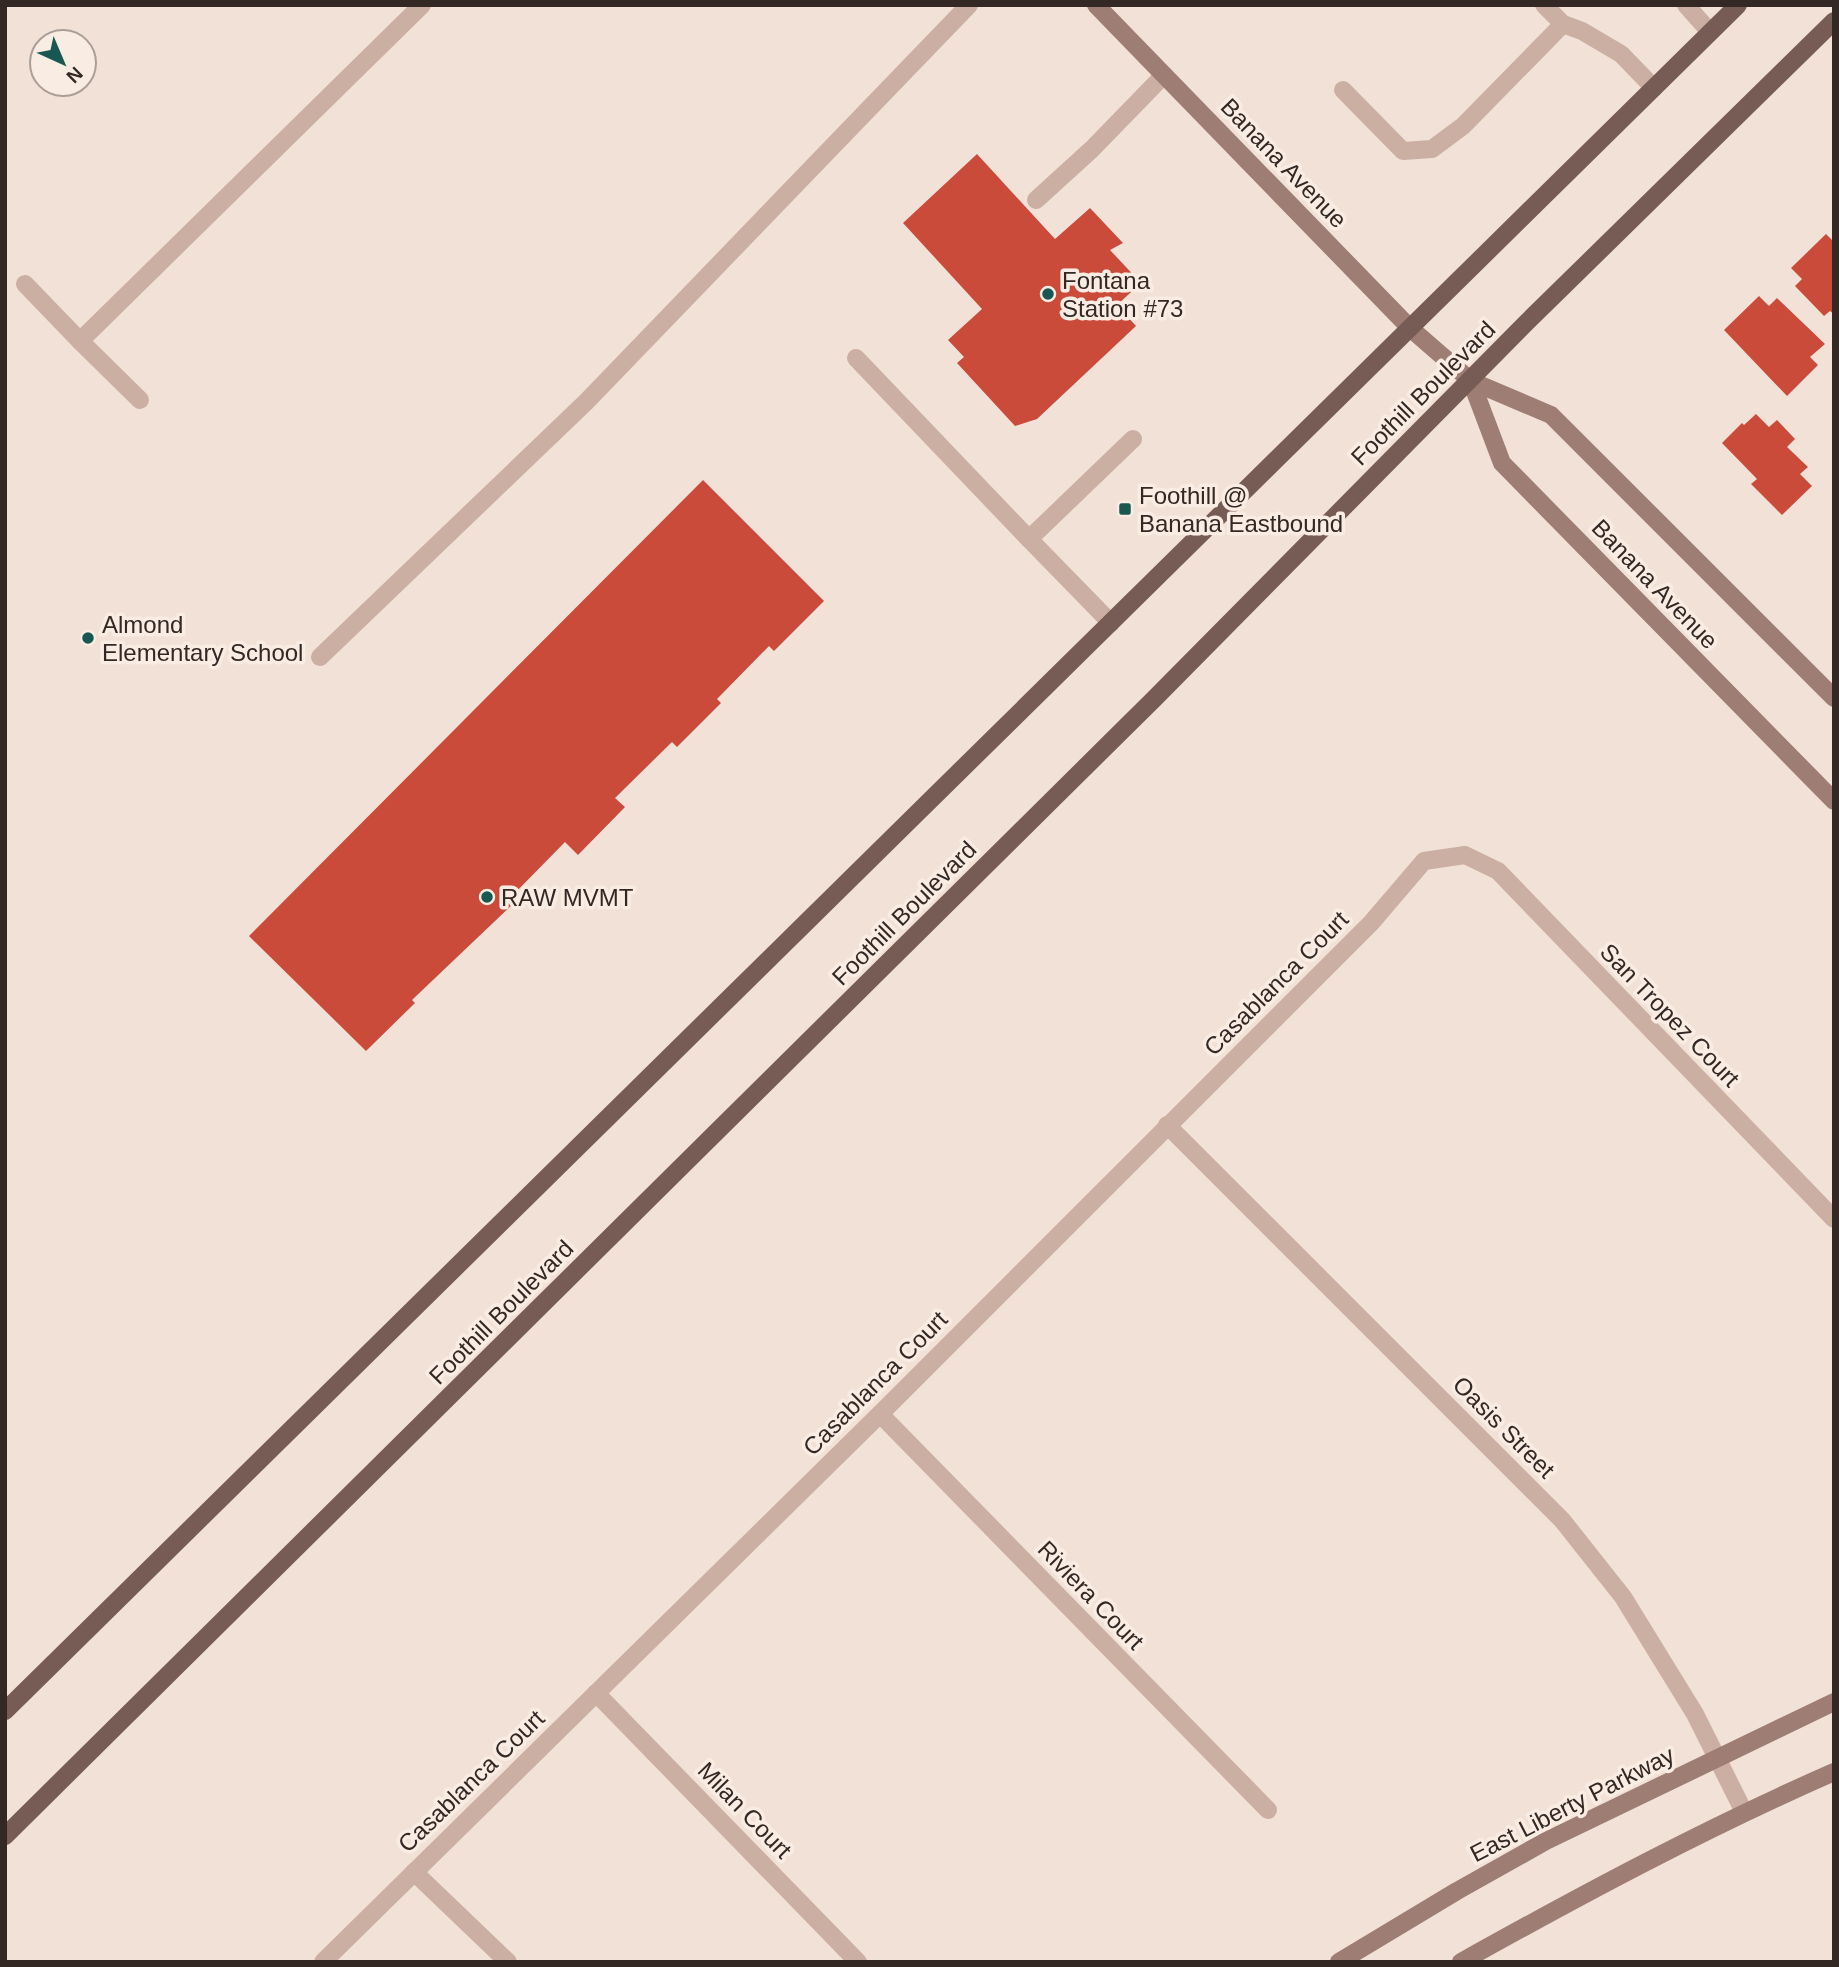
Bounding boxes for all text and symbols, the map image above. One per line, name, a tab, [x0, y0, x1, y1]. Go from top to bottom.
north arrow	[28, 28, 98, 98]
text: N	[62, 63, 87, 87]
street label: Banana Avenue	[1216, 93, 1352, 233]
place label: Fontana Station #73	[1062, 267, 1183, 322]
marker: Fontana Station #73	[1040, 286, 1056, 302]
street label: Foothill Boulevard	[1346, 316, 1500, 470]
place label: Foothill @ Banana Eastbound	[1139, 482, 1343, 537]
marker: Foothill @ Banana Eastbound	[1117, 501, 1133, 517]
street label: Banana Avenue	[1587, 514, 1723, 654]
place label: Almond Elementary School	[102, 611, 303, 666]
marker: Almond Elementary School	[80, 630, 96, 646]
street label: Foothill Boulevard	[827, 836, 981, 990]
place label: RAW MVMT	[501, 884, 634, 911]
marker: RAW MVMT	[479, 889, 495, 905]
street label: Casablanca Court	[1199, 905, 1354, 1060]
street label: San Tropez Court	[1595, 938, 1745, 1092]
street label: Foothill Boulevard	[424, 1235, 578, 1389]
street label: Casablanca Court	[798, 1305, 953, 1460]
street label: Oasis Street	[1448, 1371, 1560, 1483]
street label: Riviera Court	[1033, 1535, 1150, 1655]
street label: Casablanca Court	[393, 1704, 550, 1857]
street label: East Liberty Parkway	[1465, 1741, 1679, 1867]
street label: Milan Court	[693, 1756, 798, 1864]

